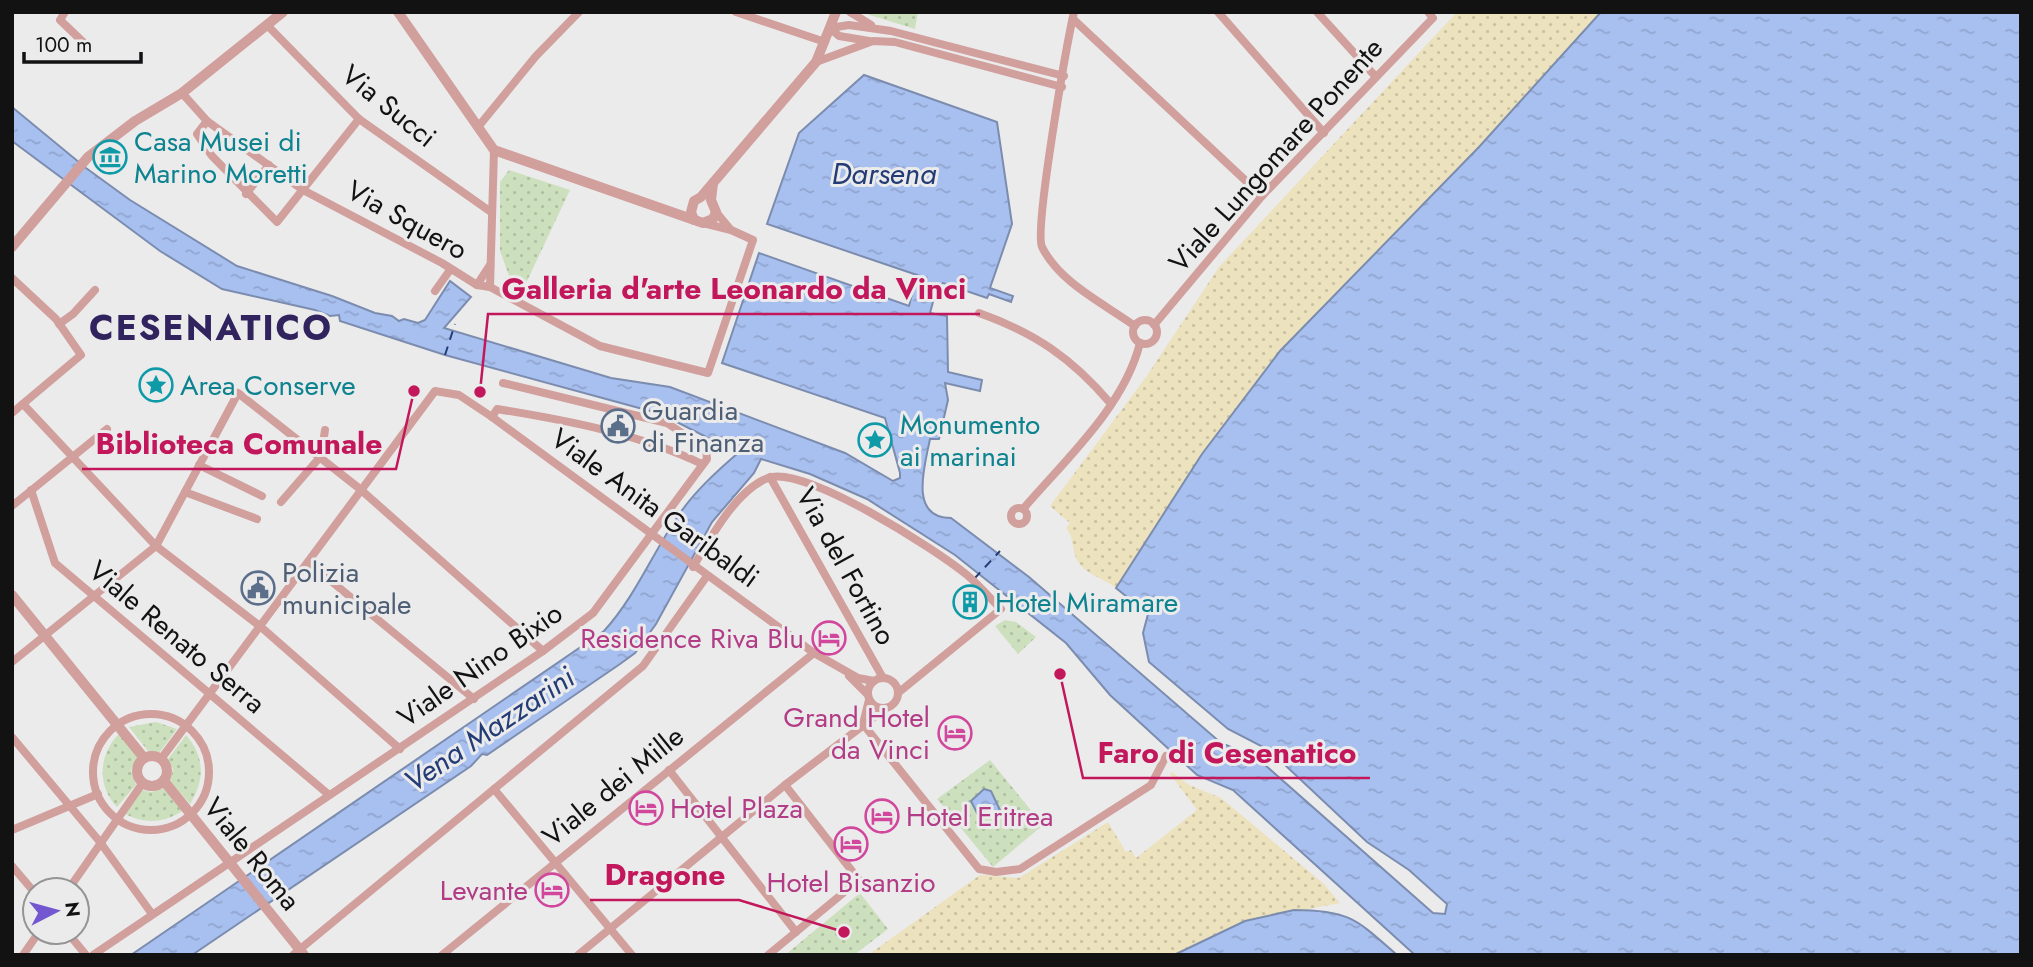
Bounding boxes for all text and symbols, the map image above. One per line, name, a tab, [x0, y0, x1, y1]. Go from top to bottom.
scale bar	[24, 21, 142, 65]
street label: Viale Lungomare Ponente	[1159, 29, 1393, 281]
text: 100 m	[35, 30, 92, 60]
street label: Via Succi	[333, 55, 445, 157]
place label: Casa Musei di Marino Moretti	[134, 121, 308, 194]
museum icon: Casa Musei di Marino Moretti	[91, 138, 129, 176]
water label: Darsena	[832, 152, 937, 195]
street label: Via Squero	[339, 170, 475, 270]
callout: Galleria d'arte Leonardo da Vinci	[488, 263, 980, 314]
text: Galleria d'arte Leonardo da Vinci	[502, 267, 966, 310]
district label: CESENATICO	[89, 303, 333, 353]
place label: Area Conserve	[180, 365, 356, 406]
place icon: Area Conserve	[137, 366, 175, 404]
place label: Guardia di Finanza	[642, 390, 764, 463]
place label: Monumento ai marinai	[900, 404, 1040, 477]
public building icon: Guardia di Finanza	[599, 407, 637, 445]
callout: Biblioteca Comunale	[82, 418, 396, 469]
street label: Viale Anita Garibaldi	[542, 418, 768, 598]
place icon: Monumento ai marinai	[856, 421, 894, 459]
text: Biblioteca Comunale	[96, 422, 382, 465]
street label: Via del Fortino	[786, 480, 906, 652]
street label: Viale Renato Serra	[80, 551, 274, 723]
place label: Polizia municipale	[282, 552, 411, 625]
public building icon: Polizia municipale	[239, 569, 277, 607]
place label: Hotel Miramare	[995, 582, 1178, 623]
building icon: Hotel Miramare	[951, 583, 989, 621]
street label: Viale Nino Bixio	[389, 593, 571, 737]
place label: Residence Riva Blu	[580, 618, 804, 659]
hotel icon: Residence Riva Blu	[810, 619, 848, 657]
water label: Vena Mazzarini	[395, 656, 583, 802]
place label: Grand Hotel da Vinci	[783, 697, 930, 770]
hotel icon: Grand Hotel da Vinci	[936, 714, 974, 752]
street label: Viale dei Mille	[533, 716, 693, 856]
callout: Faro di Cesenatico	[1083, 727, 1370, 778]
text: Faro di Cesenatico	[1097, 731, 1357, 774]
place label: Hotel Plaza	[670, 788, 803, 829]
street label: Viale Roma	[194, 789, 310, 919]
hotel icon: Hotel Plaza	[627, 789, 665, 827]
place label: Hotel Eritrea	[906, 796, 1053, 837]
hotel icon: Hotel Eritrea	[863, 797, 901, 835]
hotel icon: Hotel Bisanzio	[832, 825, 870, 863]
callout: Dragone	[590, 849, 739, 900]
text: Dragone	[605, 853, 725, 896]
place label: Hotel Bisanzio	[766, 862, 936, 903]
place label: Levante	[440, 870, 528, 911]
hotel icon: Levante	[533, 871, 571, 909]
north arrow	[21, 876, 91, 946]
text: N	[58, 900, 87, 918]

